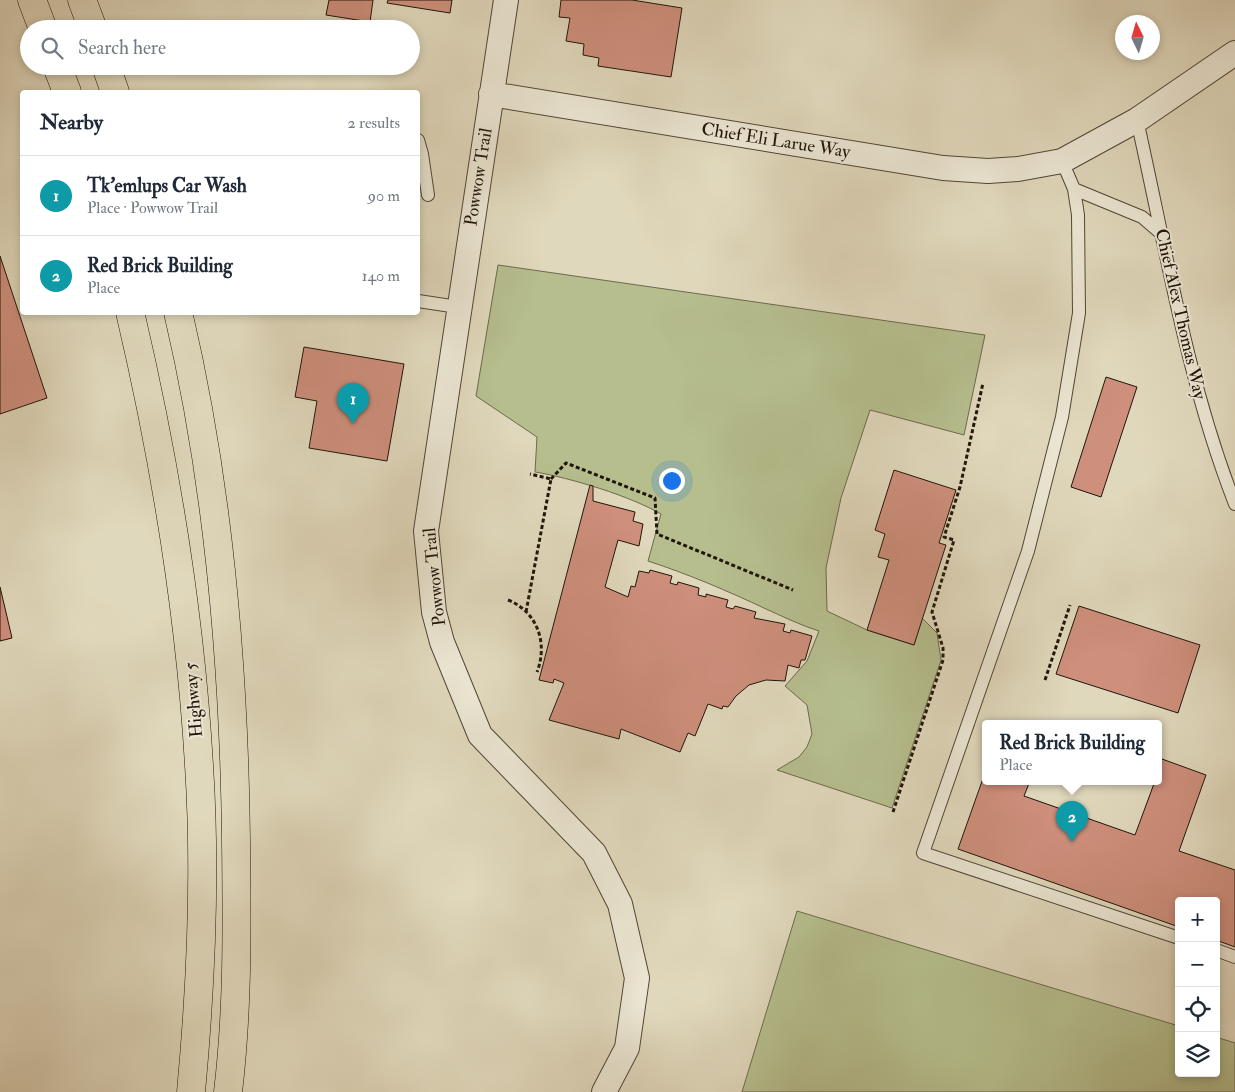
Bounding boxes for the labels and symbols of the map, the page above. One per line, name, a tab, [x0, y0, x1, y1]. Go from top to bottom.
north arrow	[1115, 15, 1160, 60]
street label: Chief Eli Larue Way	[700, 117, 853, 164]
street label: Powwow Trail	[459, 126, 498, 228]
street label: Chief Alex Thomas Way	[1150, 227, 1212, 403]
pin: 1	[337, 383, 369, 424]
your location	[659, 468, 685, 494]
street label: Powwow Trail	[418, 526, 451, 627]
street label: Highway 5	[179, 661, 208, 739]
pin: 2	[1056, 801, 1088, 842]

